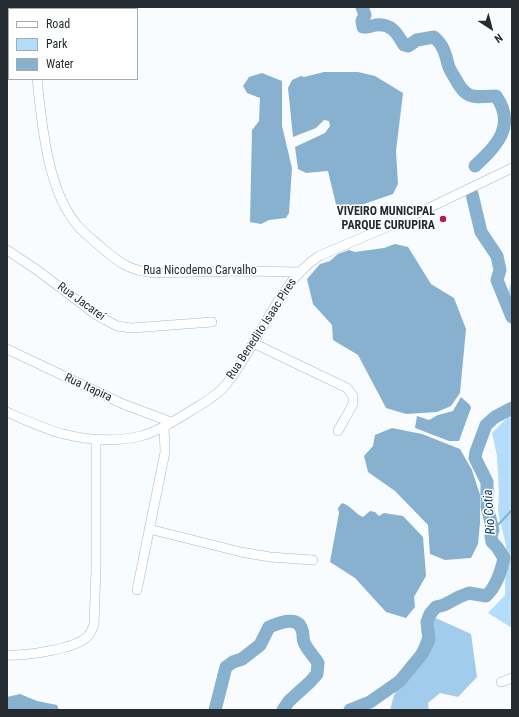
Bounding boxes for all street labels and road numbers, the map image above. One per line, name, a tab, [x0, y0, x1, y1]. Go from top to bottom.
street label: Rua Nicodemo Carvalho	[143, 264, 257, 278]
street label: Rua Benedito Isaac Pires	[224, 276, 300, 382]
street label: Rua Jacareí	[54, 280, 108, 324]
street label: Rua Itapira	[62, 371, 114, 405]

